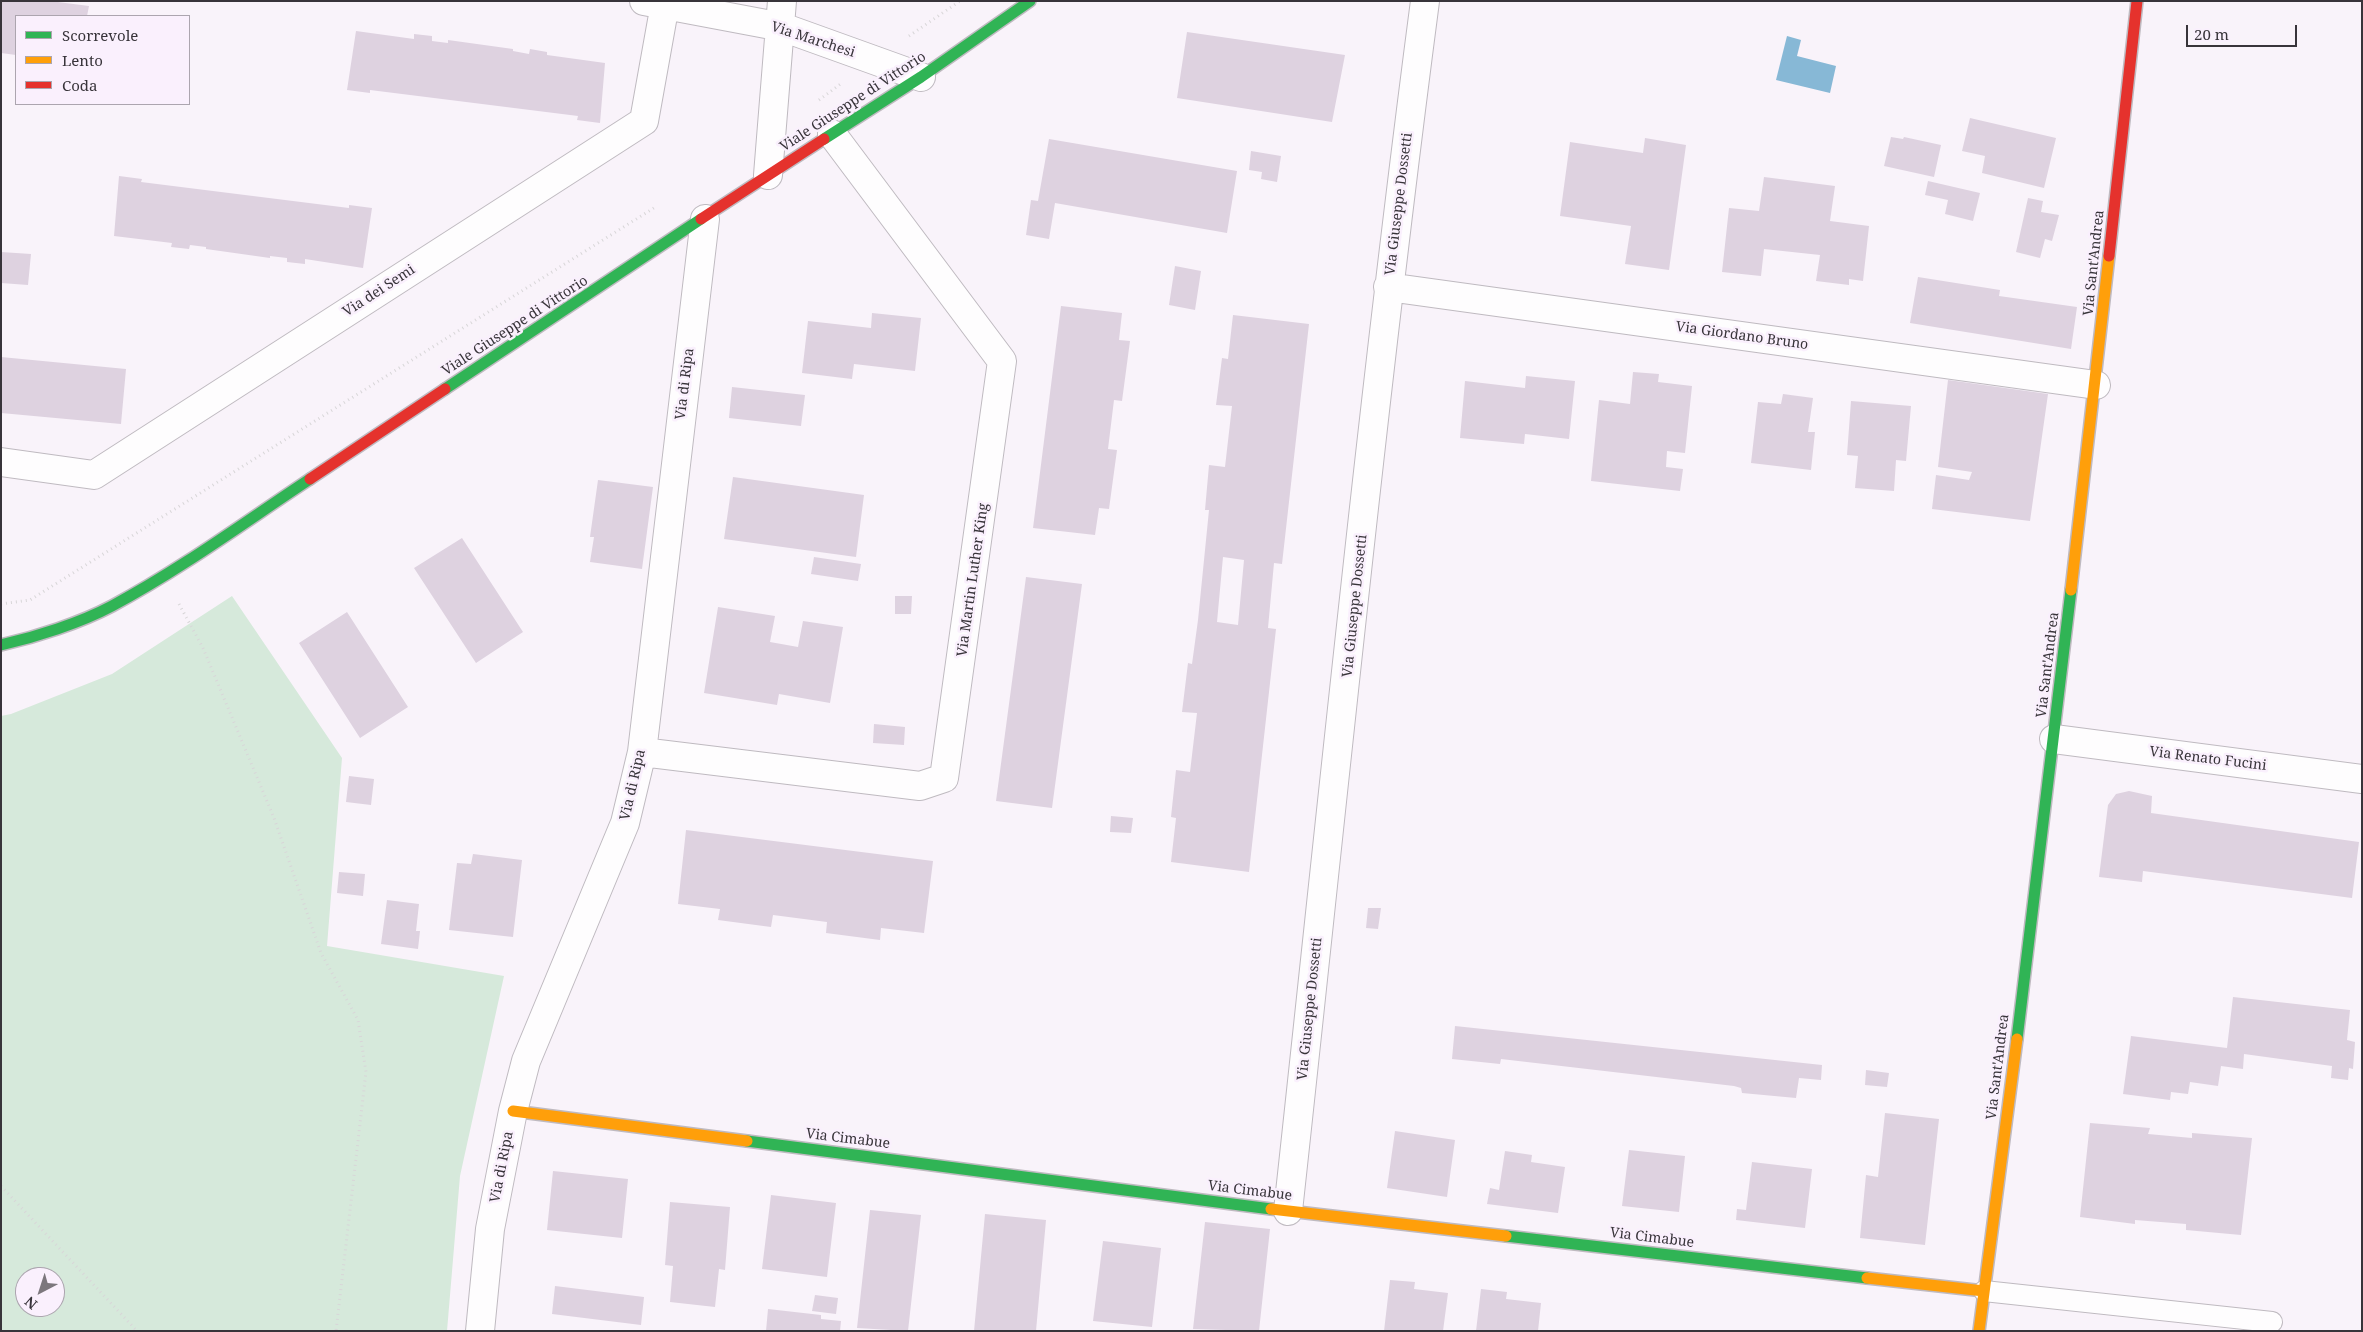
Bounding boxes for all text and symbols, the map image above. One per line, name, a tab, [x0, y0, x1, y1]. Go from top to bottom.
legend	[15, 15, 190, 105]
scale bar	[2188, 15, 2299, 47]
street label: Via Marchesi	[769, 19, 857, 61]
text: 20 m	[2194, 24, 2229, 44]
text: Scorrevole	[62, 25, 138, 45]
street label: Viale Giuseppe di Vittorio	[777, 49, 929, 155]
text: Lento	[62, 50, 103, 70]
text: Coda	[62, 75, 98, 95]
street label: Via Giuseppe Dossetti	[1382, 132, 1416, 276]
street label: Via Sant'Andrea	[2080, 209, 2108, 317]
street label: Via dei Semi	[340, 261, 418, 321]
street label: Viale Giuseppe di Vittorio	[439, 273, 591, 379]
street label: Via Giordano Bruno	[1675, 318, 1809, 354]
street label: Via di Ripa	[672, 347, 698, 421]
street label: Via Martin Luther King	[954, 502, 992, 658]
street label: Via Giuseppe Dossetti	[1339, 534, 1371, 678]
street label: Via Sant'Andrea	[2033, 611, 2063, 719]
street label: Via Renato Fucini	[2149, 743, 2267, 775]
street label: Via di Ripa	[617, 748, 649, 822]
street label: Via Giuseppe Dossetti	[1294, 937, 1326, 1081]
street label: Via Sant'Andrea	[1983, 1013, 2013, 1121]
street label: Via Cimabue	[805, 1126, 891, 1152]
street label: Via di Ripa	[487, 1130, 517, 1204]
street label: Via Cimabue	[1207, 1178, 1293, 1204]
street label: Via Cimabue	[1609, 1225, 1695, 1251]
north arrow	[15, 1267, 65, 1317]
text: N	[20, 1292, 41, 1314]

